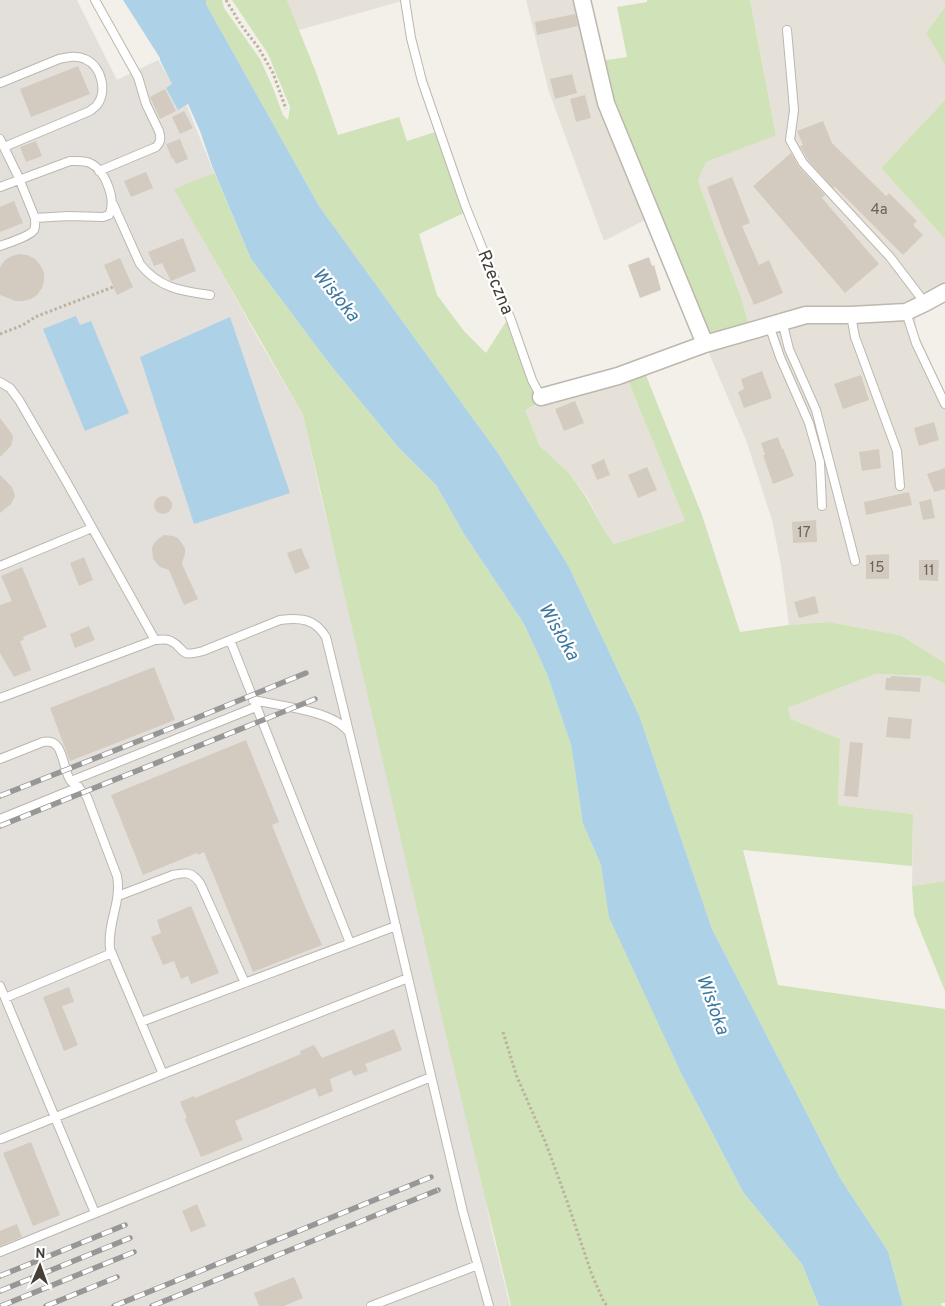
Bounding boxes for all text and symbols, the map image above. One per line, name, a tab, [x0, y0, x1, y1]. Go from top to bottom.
house number: 4a	[870, 201, 888, 220]
street label: Rzeczna	[471, 247, 518, 318]
water label: Wisłoka	[307, 264, 364, 327]
house number: 17	[797, 524, 811, 543]
house number: 15	[870, 559, 884, 578]
house number: 11	[923, 562, 935, 581]
water label: Wisłoka	[532, 599, 584, 665]
water label: Wisłoka	[690, 971, 734, 1038]
north arrow	[15, 1241, 65, 1291]
text: N	[35, 1246, 46, 1263]

